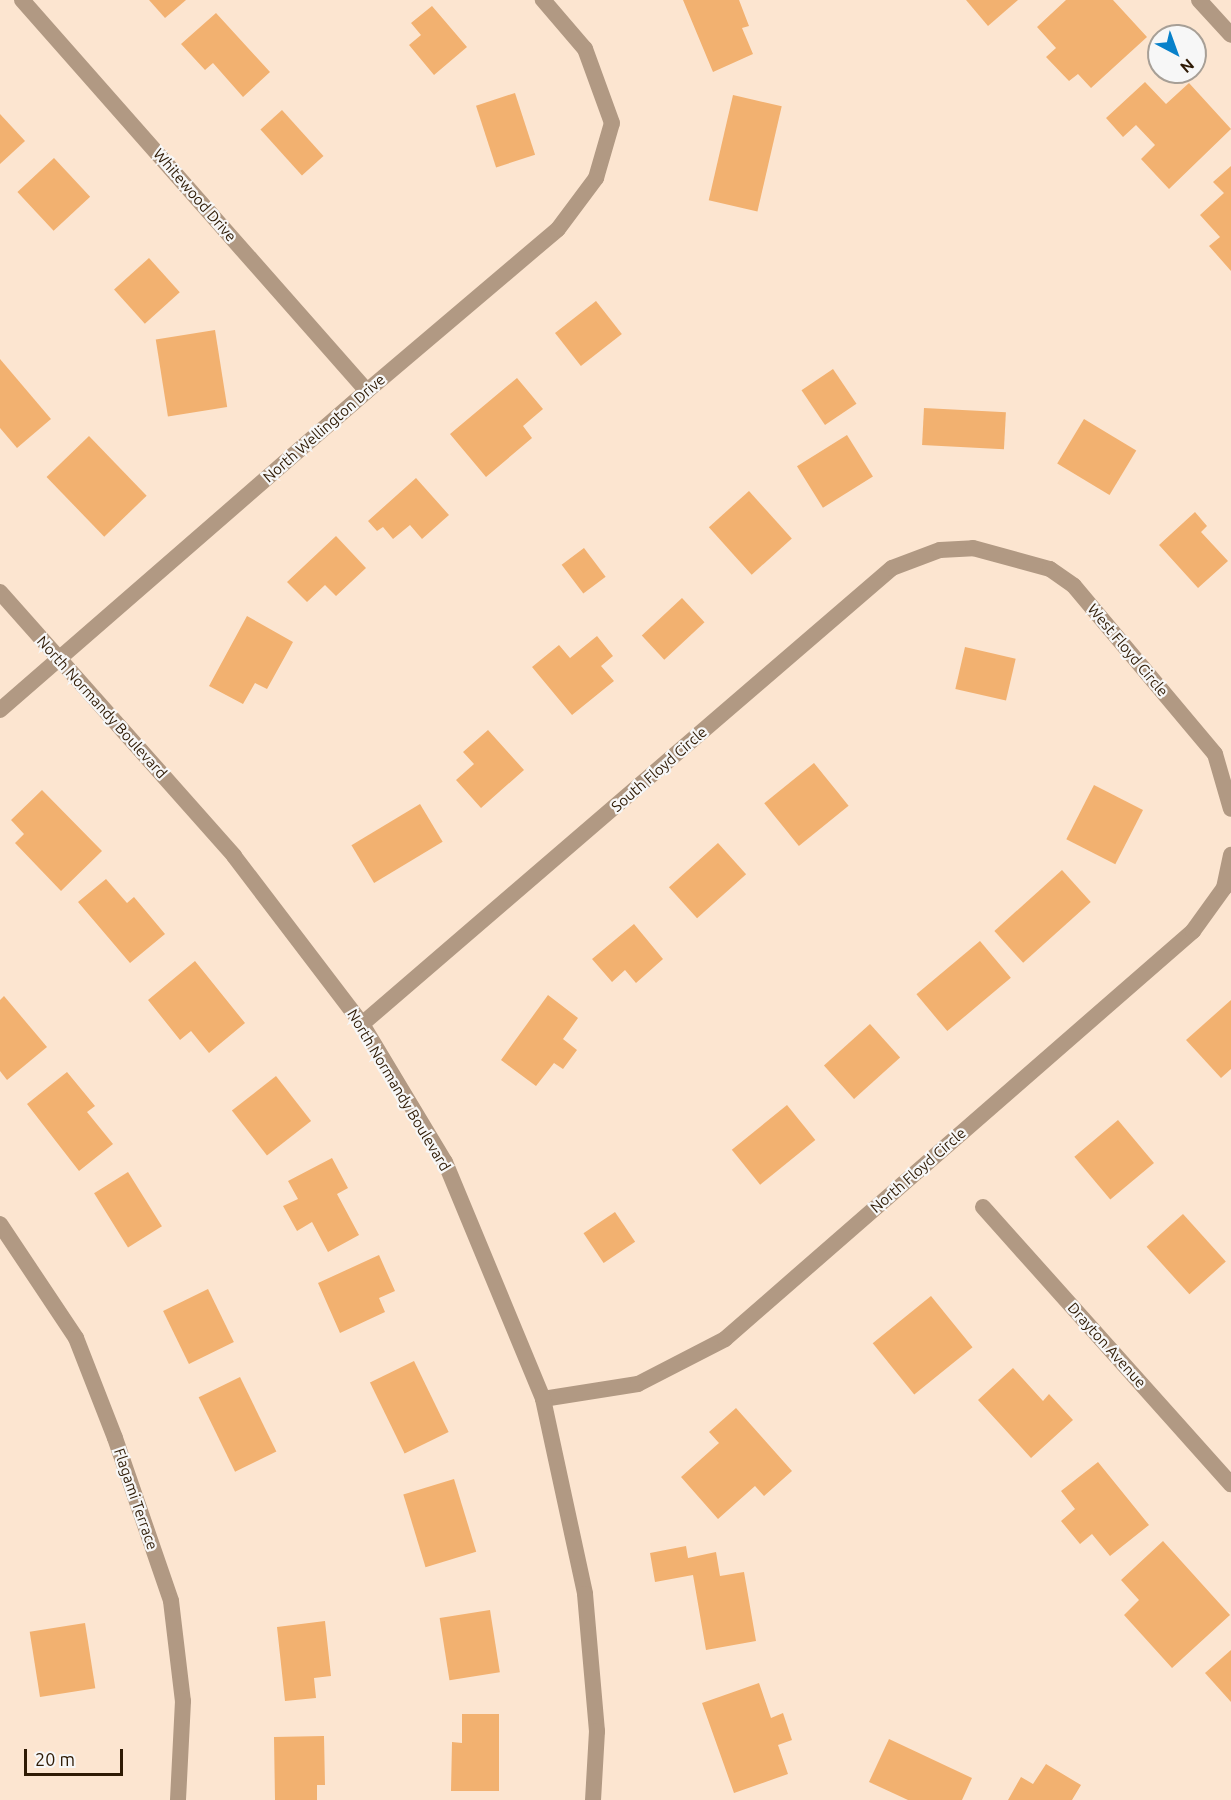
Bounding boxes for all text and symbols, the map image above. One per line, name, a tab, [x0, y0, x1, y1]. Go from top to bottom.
north arrow	[1147, 24, 1207, 84]
text: N	[1177, 55, 1198, 77]
street label: Whitewood Drive	[150, 145, 240, 245]
street label: North Wellington Drive	[259, 370, 389, 486]
street label: West Floyd Circle	[1084, 600, 1172, 700]
street label: North Normandy Boulevard	[33, 632, 171, 782]
street label: South Floyd Circle	[608, 723, 710, 815]
street label: North Normandy Boulevard	[344, 1006, 454, 1174]
street label: North Floyd Circle	[867, 1124, 969, 1216]
street label: Drayton Avenue	[1064, 1299, 1150, 1391]
street label: Flagami Terrace	[110, 1446, 162, 1552]
scale bar	[27, 1737, 126, 1775]
text: 20 m	[35, 1749, 75, 1769]

